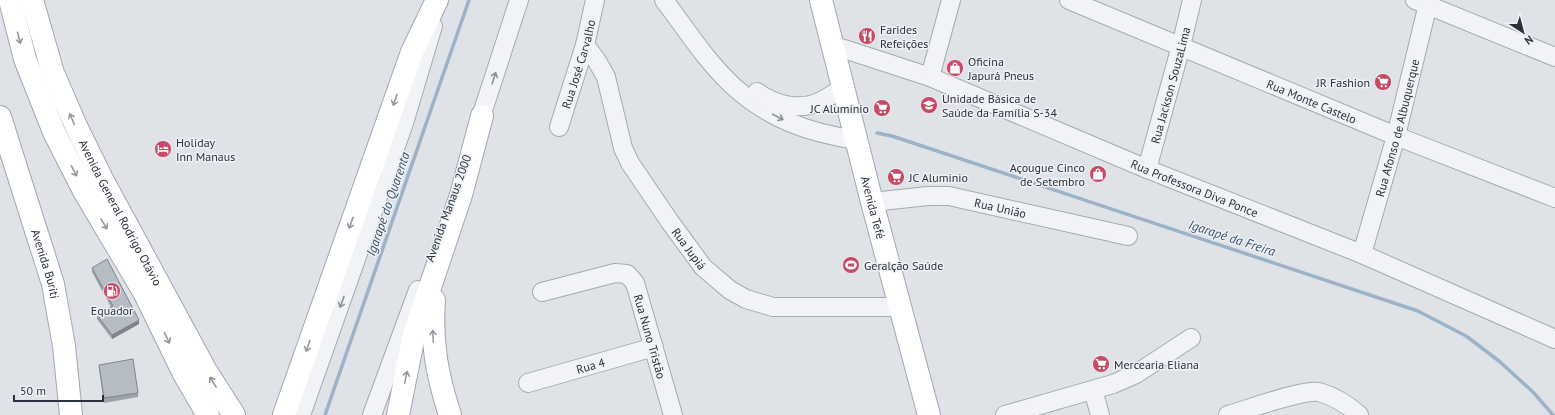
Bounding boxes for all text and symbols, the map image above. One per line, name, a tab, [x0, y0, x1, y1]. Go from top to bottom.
north arrow	[1503, 12, 1543, 52]
street label: Rua José Carvalho	[558, 18, 598, 110]
place label: Farides Refeições	[880, 22, 928, 51]
street label: Rua Jackson SouzaLima	[1147, 25, 1193, 145]
restaurant icon: Farides Refeições	[857, 26, 877, 46]
one-way arrow	[16, 31, 24, 44]
text: N	[1522, 32, 1536, 48]
place label: Oficina Japurá Pneus	[967, 54, 1034, 83]
street label: Rua Afonso de Albuquerque	[1371, 57, 1422, 198]
shop icon: Oficina Japurá Pneus	[945, 58, 965, 78]
one-way arrow	[491, 72, 498, 85]
supermarket icon: JR Fashion	[1373, 72, 1393, 92]
place label: JR Fashion	[1315, 75, 1370, 90]
street label: Rua Monte Castelo	[1265, 76, 1359, 126]
place label: Unidade Básica de Saúde da Família S-34	[942, 91, 1057, 120]
one-way arrow	[390, 94, 398, 106]
school or university icon: Unidade Básica de Saúde da Família S-34	[919, 95, 939, 115]
supermarket icon: JC Alumínio	[872, 98, 892, 118]
place label: JC Alumínio	[809, 101, 869, 116]
one-way arrow	[772, 113, 784, 121]
one-way arrow	[68, 114, 76, 126]
place label: Holiday Inn Manaus	[176, 135, 235, 164]
street label: Avenida General Rodrigo Otávio	[76, 137, 166, 288]
hotel icon: Holiday Inn Manaus	[153, 139, 173, 159]
water label: Igarapé do Quarenta	[362, 149, 414, 258]
street label: Avenida Manaus 2000	[422, 152, 474, 263]
street label: Rua Professora Diva Ponce	[1129, 156, 1260, 220]
place label: Açougue Cinco de Setembro	[1010, 160, 1085, 189]
shop icon: Açougue Cinco de Setembro	[1088, 164, 1108, 184]
one-way arrow	[70, 165, 78, 177]
supermarket icon: JC Aluminio	[886, 167, 906, 187]
place label: JC Aluminio	[908, 170, 968, 185]
street label: Avenida Tefé	[858, 174, 889, 241]
street label: Rua União	[973, 194, 1028, 221]
one-way arrow	[347, 216, 354, 229]
water label: Igarapé da Freira	[1186, 216, 1278, 260]
one-way arrow	[100, 218, 108, 229]
street label: Rua Jupiá	[669, 225, 710, 272]
street label: Avenida Buriti	[29, 227, 63, 300]
sports icon: Geralção Saúde	[841, 255, 861, 275]
place label: Geralção Saúde	[864, 258, 943, 273]
fuel station icon: Equador	[102, 281, 122, 301]
street label: Rua Nuno Tristão	[631, 292, 670, 380]
one-way arrow	[337, 295, 345, 307]
place label: Equador	[91, 303, 133, 318]
one-way arrow	[429, 330, 437, 343]
one-way arrow	[164, 332, 171, 344]
one-way arrow	[304, 339, 312, 351]
street label: Rua 4	[574, 354, 607, 376]
supermarket icon: Mercearia Eliana	[1091, 354, 1111, 374]
place label: Mercearia Eliana	[1114, 357, 1199, 372]
one-way arrow	[402, 371, 410, 384]
scale bar	[14, 377, 103, 403]
one-way arrow	[209, 377, 217, 388]
text: 50 m	[20, 383, 46, 398]

